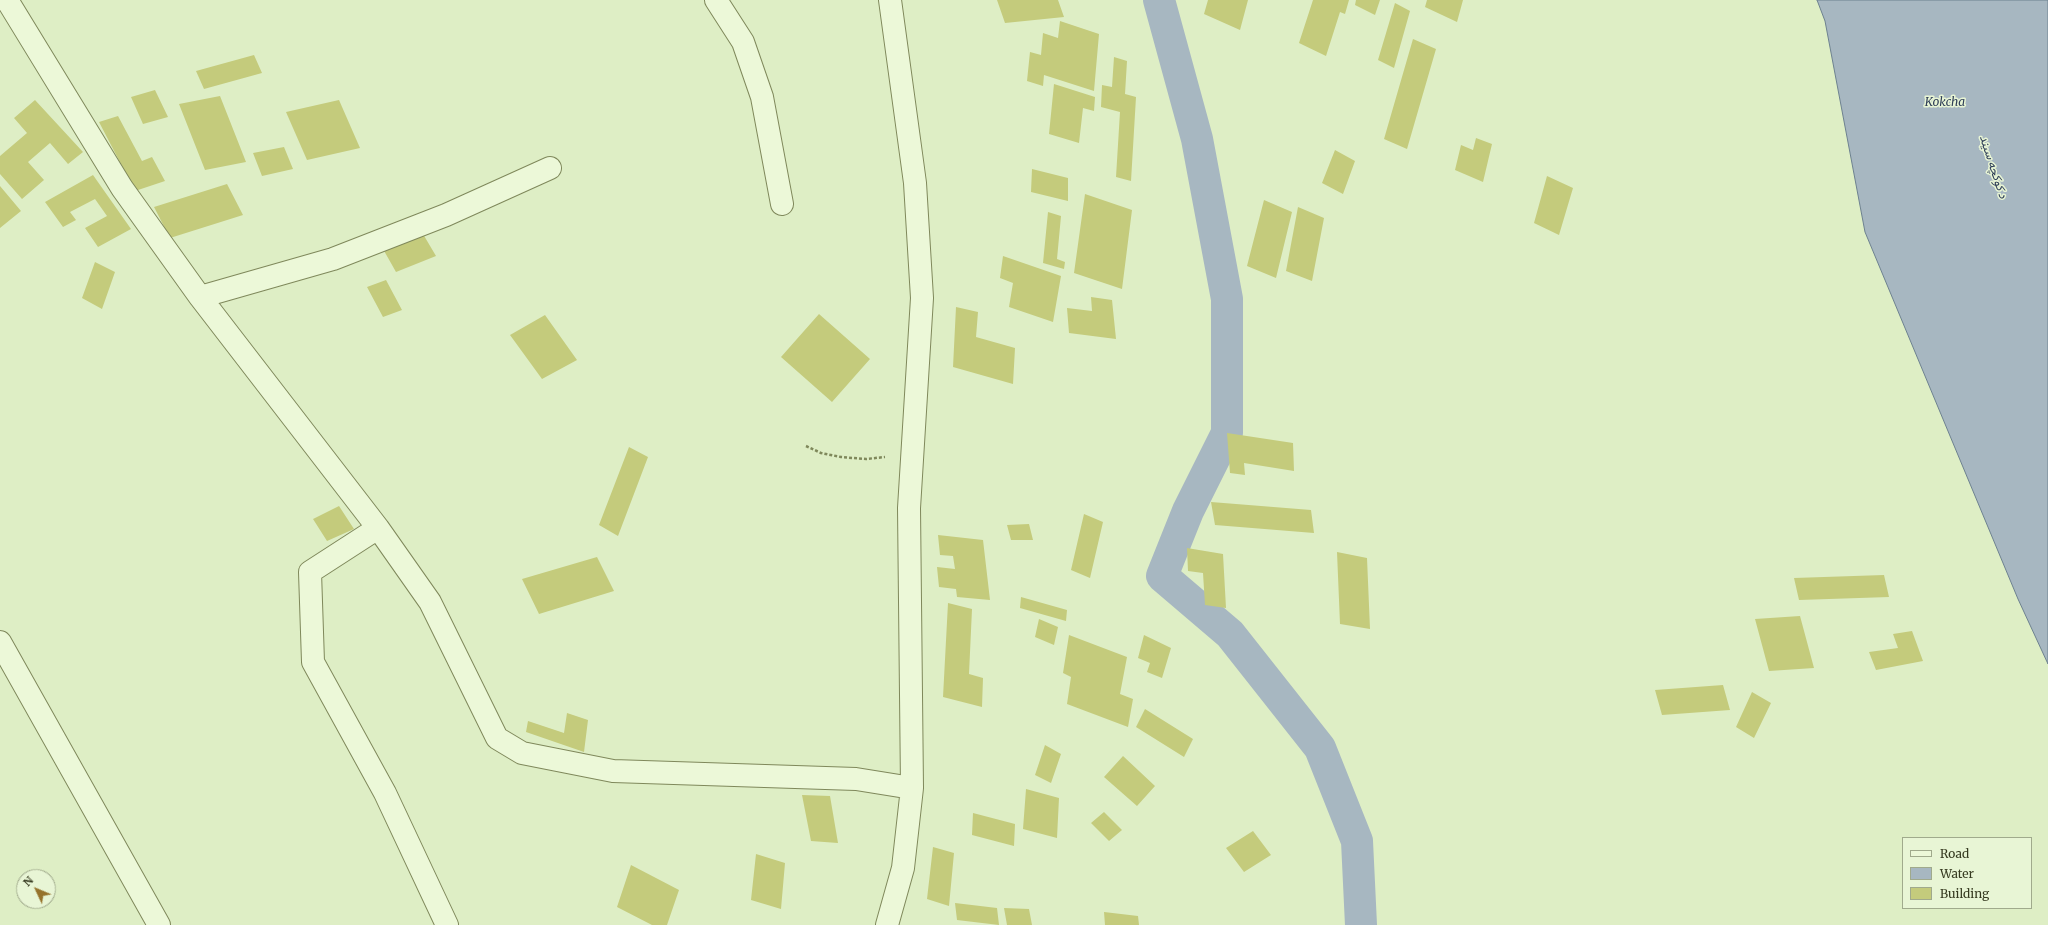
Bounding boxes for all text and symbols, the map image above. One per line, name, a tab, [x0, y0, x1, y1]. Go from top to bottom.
water label: Kokcha	[1925, 96, 1965, 110]
water label: د کوکچه سیند	[1976, 134, 2010, 200]
legend	[1902, 837, 2032, 909]
text: Road	[1940, 846, 1969, 861]
text: Water	[1940, 866, 1974, 881]
north arrow	[16, 869, 56, 909]
text: N	[20, 873, 36, 889]
text: Building	[1940, 886, 1989, 901]

